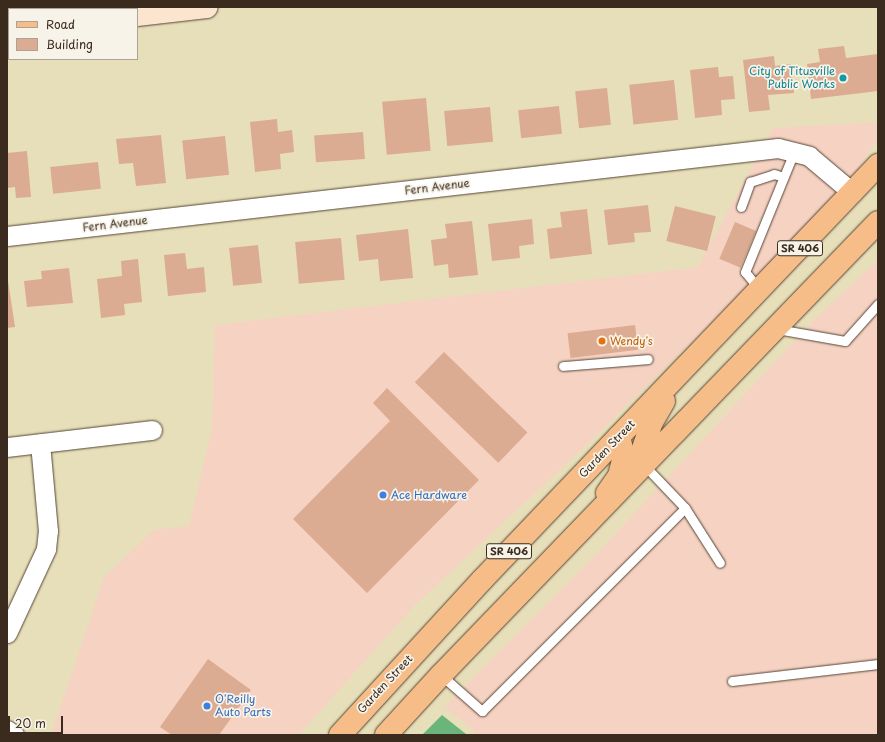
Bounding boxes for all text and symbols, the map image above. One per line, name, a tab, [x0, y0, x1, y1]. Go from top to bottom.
legend	[8, 8, 138, 60]
text: Road	[46, 15, 75, 33]
text: Building	[46, 35, 93, 53]
place label: City of Titusville Public Works	[749, 65, 835, 91]
marker: City of Titusville Public Works	[838, 73, 848, 83]
street label: Fern Avenue	[404, 176, 470, 198]
street label: Fern Avenue	[82, 213, 148, 235]
road number: SR 406	[776, 240, 824, 256]
place label: Wendy's	[610, 334, 653, 348]
marker: Wendy's	[597, 336, 607, 346]
street label: Garden Street	[576, 417, 638, 481]
place label: Ace Hardware	[391, 488, 467, 502]
marker: Ace Hardware	[378, 490, 388, 500]
road number: SR 406	[485, 543, 533, 559]
street label: Garden Street	[354, 652, 416, 716]
place label: O'Reilly Auto Parts	[215, 693, 272, 719]
marker: O'Reilly Auto Parts	[202, 701, 212, 711]
scale bar	[10, 708, 65, 734]
text: 20 m	[15, 714, 46, 732]

